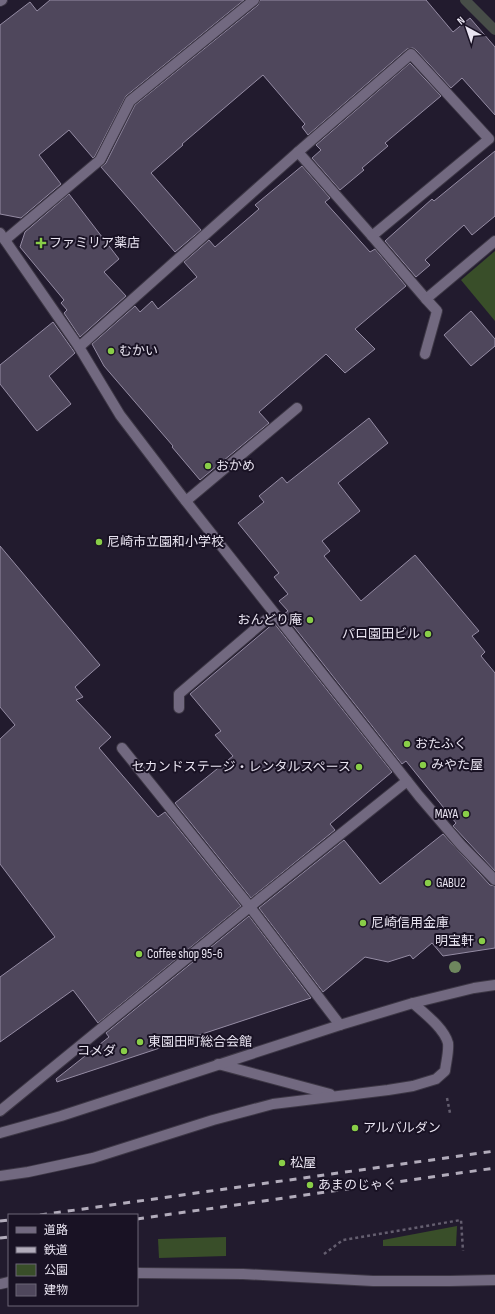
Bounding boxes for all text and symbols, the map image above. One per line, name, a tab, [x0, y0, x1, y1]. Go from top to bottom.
north arrow	[447, 8, 487, 48]
text: N	[454, 14, 467, 28]
place label: ファミリア薬店	[49, 235, 140, 251]
marker: ファミリア薬店	[36, 238, 46, 248]
place label: むかい	[119, 343, 158, 359]
marker: むかい	[106, 346, 116, 356]
place label: おかめ	[216, 458, 255, 474]
marker: おかめ	[203, 461, 213, 471]
place label: 尼崎市立園和小学校	[107, 534, 224, 550]
marker: 尼崎市立園和小学校	[94, 537, 104, 547]
place label: おんどり庵	[237, 612, 302, 628]
marker: おんどり庵	[305, 615, 315, 625]
place label: パロ園田ビル	[342, 626, 420, 642]
marker: パロ園田ビル	[423, 629, 433, 639]
place label: おたふく	[415, 736, 467, 752]
marker: おたふく	[402, 739, 412, 749]
place label: みやた屋	[431, 757, 483, 773]
place label: セカンドステージ・レンタルスペース	[132, 759, 351, 775]
marker: みやた屋	[418, 760, 428, 770]
marker: セカンドステージ・レンタルスペース	[354, 762, 364, 772]
place label: MAYA	[435, 806, 458, 822]
marker: MAYA	[461, 809, 471, 819]
place label: GABU2	[436, 875, 466, 891]
marker: GABU2	[423, 878, 433, 888]
place label: 尼崎信用金庫	[371, 915, 449, 931]
marker: 尼崎信用金庫	[358, 918, 368, 928]
place label: 明宝軒	[435, 933, 474, 949]
marker: 明宝軒	[477, 936, 487, 946]
place label: Coffee shop 95-6	[147, 946, 223, 962]
marker: Coffee shop 95-6	[134, 949, 144, 959]
place label: 東園田町総合会館	[148, 1034, 252, 1050]
marker: 東園田町総合会館	[135, 1037, 145, 1047]
place label: コメダ	[77, 1043, 116, 1059]
marker: コメダ	[119, 1046, 129, 1056]
place label: アルバルダン	[363, 1120, 441, 1136]
marker: アルバルダン	[350, 1123, 360, 1133]
place label: 松屋	[290, 1155, 316, 1171]
marker: 松屋	[277, 1158, 287, 1168]
place label: あまのじゃく	[318, 1177, 396, 1193]
marker: あまのじゃく	[305, 1180, 315, 1190]
legend	[8, 1214, 138, 1306]
text: 道路	[44, 1223, 68, 1238]
text: 鉄道	[44, 1243, 68, 1258]
text: 公園	[44, 1263, 68, 1278]
text: 建物	[44, 1283, 68, 1298]

